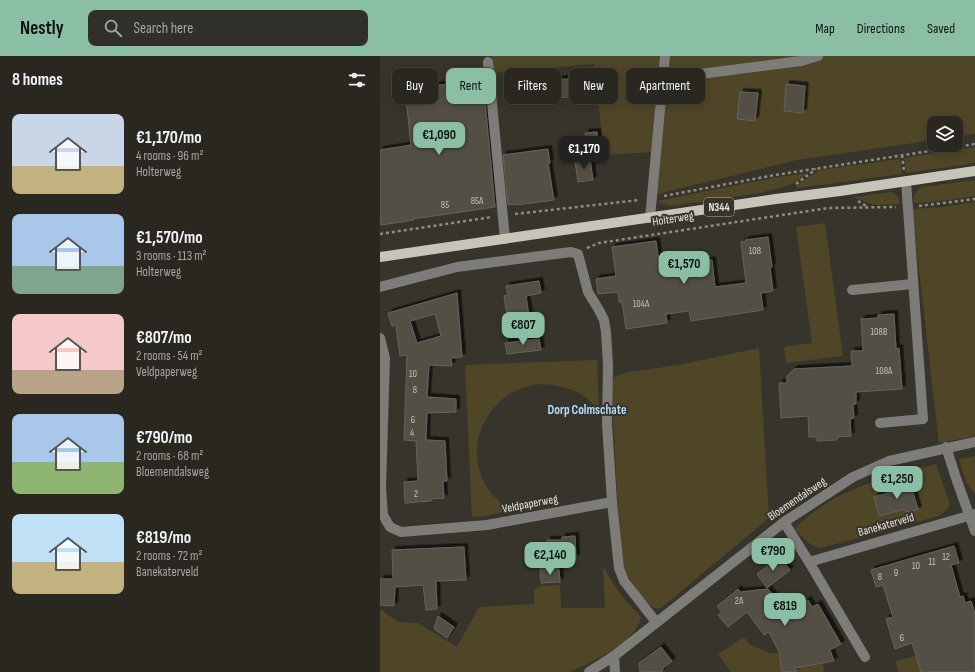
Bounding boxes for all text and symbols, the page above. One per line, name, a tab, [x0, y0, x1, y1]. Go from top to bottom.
search box	[88, 10, 368, 46]
text: Nestly	[20, 17, 64, 40]
icon: search	[102, 17, 124, 39]
text: Search here	[134, 19, 193, 38]
text: Map	[815, 20, 835, 37]
text: Directions	[857, 20, 905, 37]
text: Saved	[927, 20, 955, 37]
chip: Buy	[392, 68, 438, 104]
chip: Rent	[446, 68, 496, 104]
chip: Filters	[504, 68, 561, 104]
chip: New	[569, 68, 618, 104]
chip: Apartment	[626, 68, 705, 104]
icon: filters	[346, 69, 368, 91]
text: 8 homes	[12, 70, 63, 90]
map controls	[927, 116, 963, 152]
button: layers	[927, 116, 963, 152]
pin: €1,090	[406, 122, 472, 156]
text: €1,090	[422, 127, 456, 143]
text: €1,170/mo	[136, 128, 202, 148]
icon: home	[44, 130, 92, 178]
pin: €1,170	[551, 136, 617, 170]
text: €1,170	[568, 141, 600, 157]
text: 4 rooms · 96 m²	[136, 148, 203, 164]
text: Holterweg	[136, 164, 181, 180]
house number: 85A	[471, 195, 484, 207]
road number: N344	[704, 198, 734, 216]
house number: 85	[441, 199, 449, 211]
street label: Holterweg	[651, 208, 695, 230]
text: €1,570/mo	[136, 228, 203, 248]
icon: home	[44, 230, 92, 278]
house number: 108	[749, 245, 761, 257]
text: 3 rooms · 113 m²	[136, 248, 207, 264]
pin: €1,570	[651, 251, 717, 285]
text: €1,570	[668, 256, 700, 272]
text: Holterweg	[136, 264, 181, 280]
house number: 104A	[633, 298, 650, 310]
pin: €807	[499, 312, 547, 346]
text: €807	[511, 317, 535, 333]
house number: 108B	[871, 326, 888, 338]
text: €807/mo	[136, 328, 192, 348]
icon: home	[44, 330, 92, 378]
text: 2 rooms · 54 m²	[136, 348, 203, 364]
text: Veldpaperweg	[136, 364, 197, 380]
house number: 108A	[876, 365, 893, 377]
house number: 10	[409, 368, 417, 380]
house number: 8	[413, 384, 417, 396]
district label: Dorp Colmschate	[548, 402, 627, 418]
house number: 6	[411, 414, 415, 426]
house number: 4	[410, 427, 414, 439]
text: €790/mo	[136, 428, 192, 448]
icon: home	[44, 430, 92, 478]
text: 2 rooms · 68 m²	[136, 448, 203, 464]
text: Bloemendalsweg	[136, 464, 209, 480]
pin: €1,250	[864, 466, 930, 500]
text: €1,250	[881, 471, 913, 487]
street label: Bloemendalsweg	[765, 474, 829, 524]
house number: 2	[414, 488, 418, 500]
street label: Veldpaperweg	[501, 491, 559, 517]
street label: Banekaterveld	[856, 510, 916, 540]
text: €819/mo	[136, 528, 191, 548]
icon: home	[44, 530, 92, 578]
pin: €790	[749, 538, 797, 572]
pin: €2,140	[517, 542, 583, 576]
text: €790	[761, 543, 785, 559]
text: €2,140	[533, 547, 567, 563]
text: 2 rooms · 72 m²	[136, 548, 202, 564]
house number: 12	[942, 551, 950, 563]
house number: 11	[929, 556, 936, 568]
house number: 10	[912, 560, 920, 572]
text: Banekaterveld	[136, 564, 199, 580]
house number: 9	[894, 567, 898, 579]
house number: 8	[878, 571, 882, 583]
pin: €819	[761, 593, 809, 627]
house number: 2A	[735, 595, 744, 607]
text: €819	[773, 598, 797, 614]
house number: 6	[900, 632, 904, 644]

